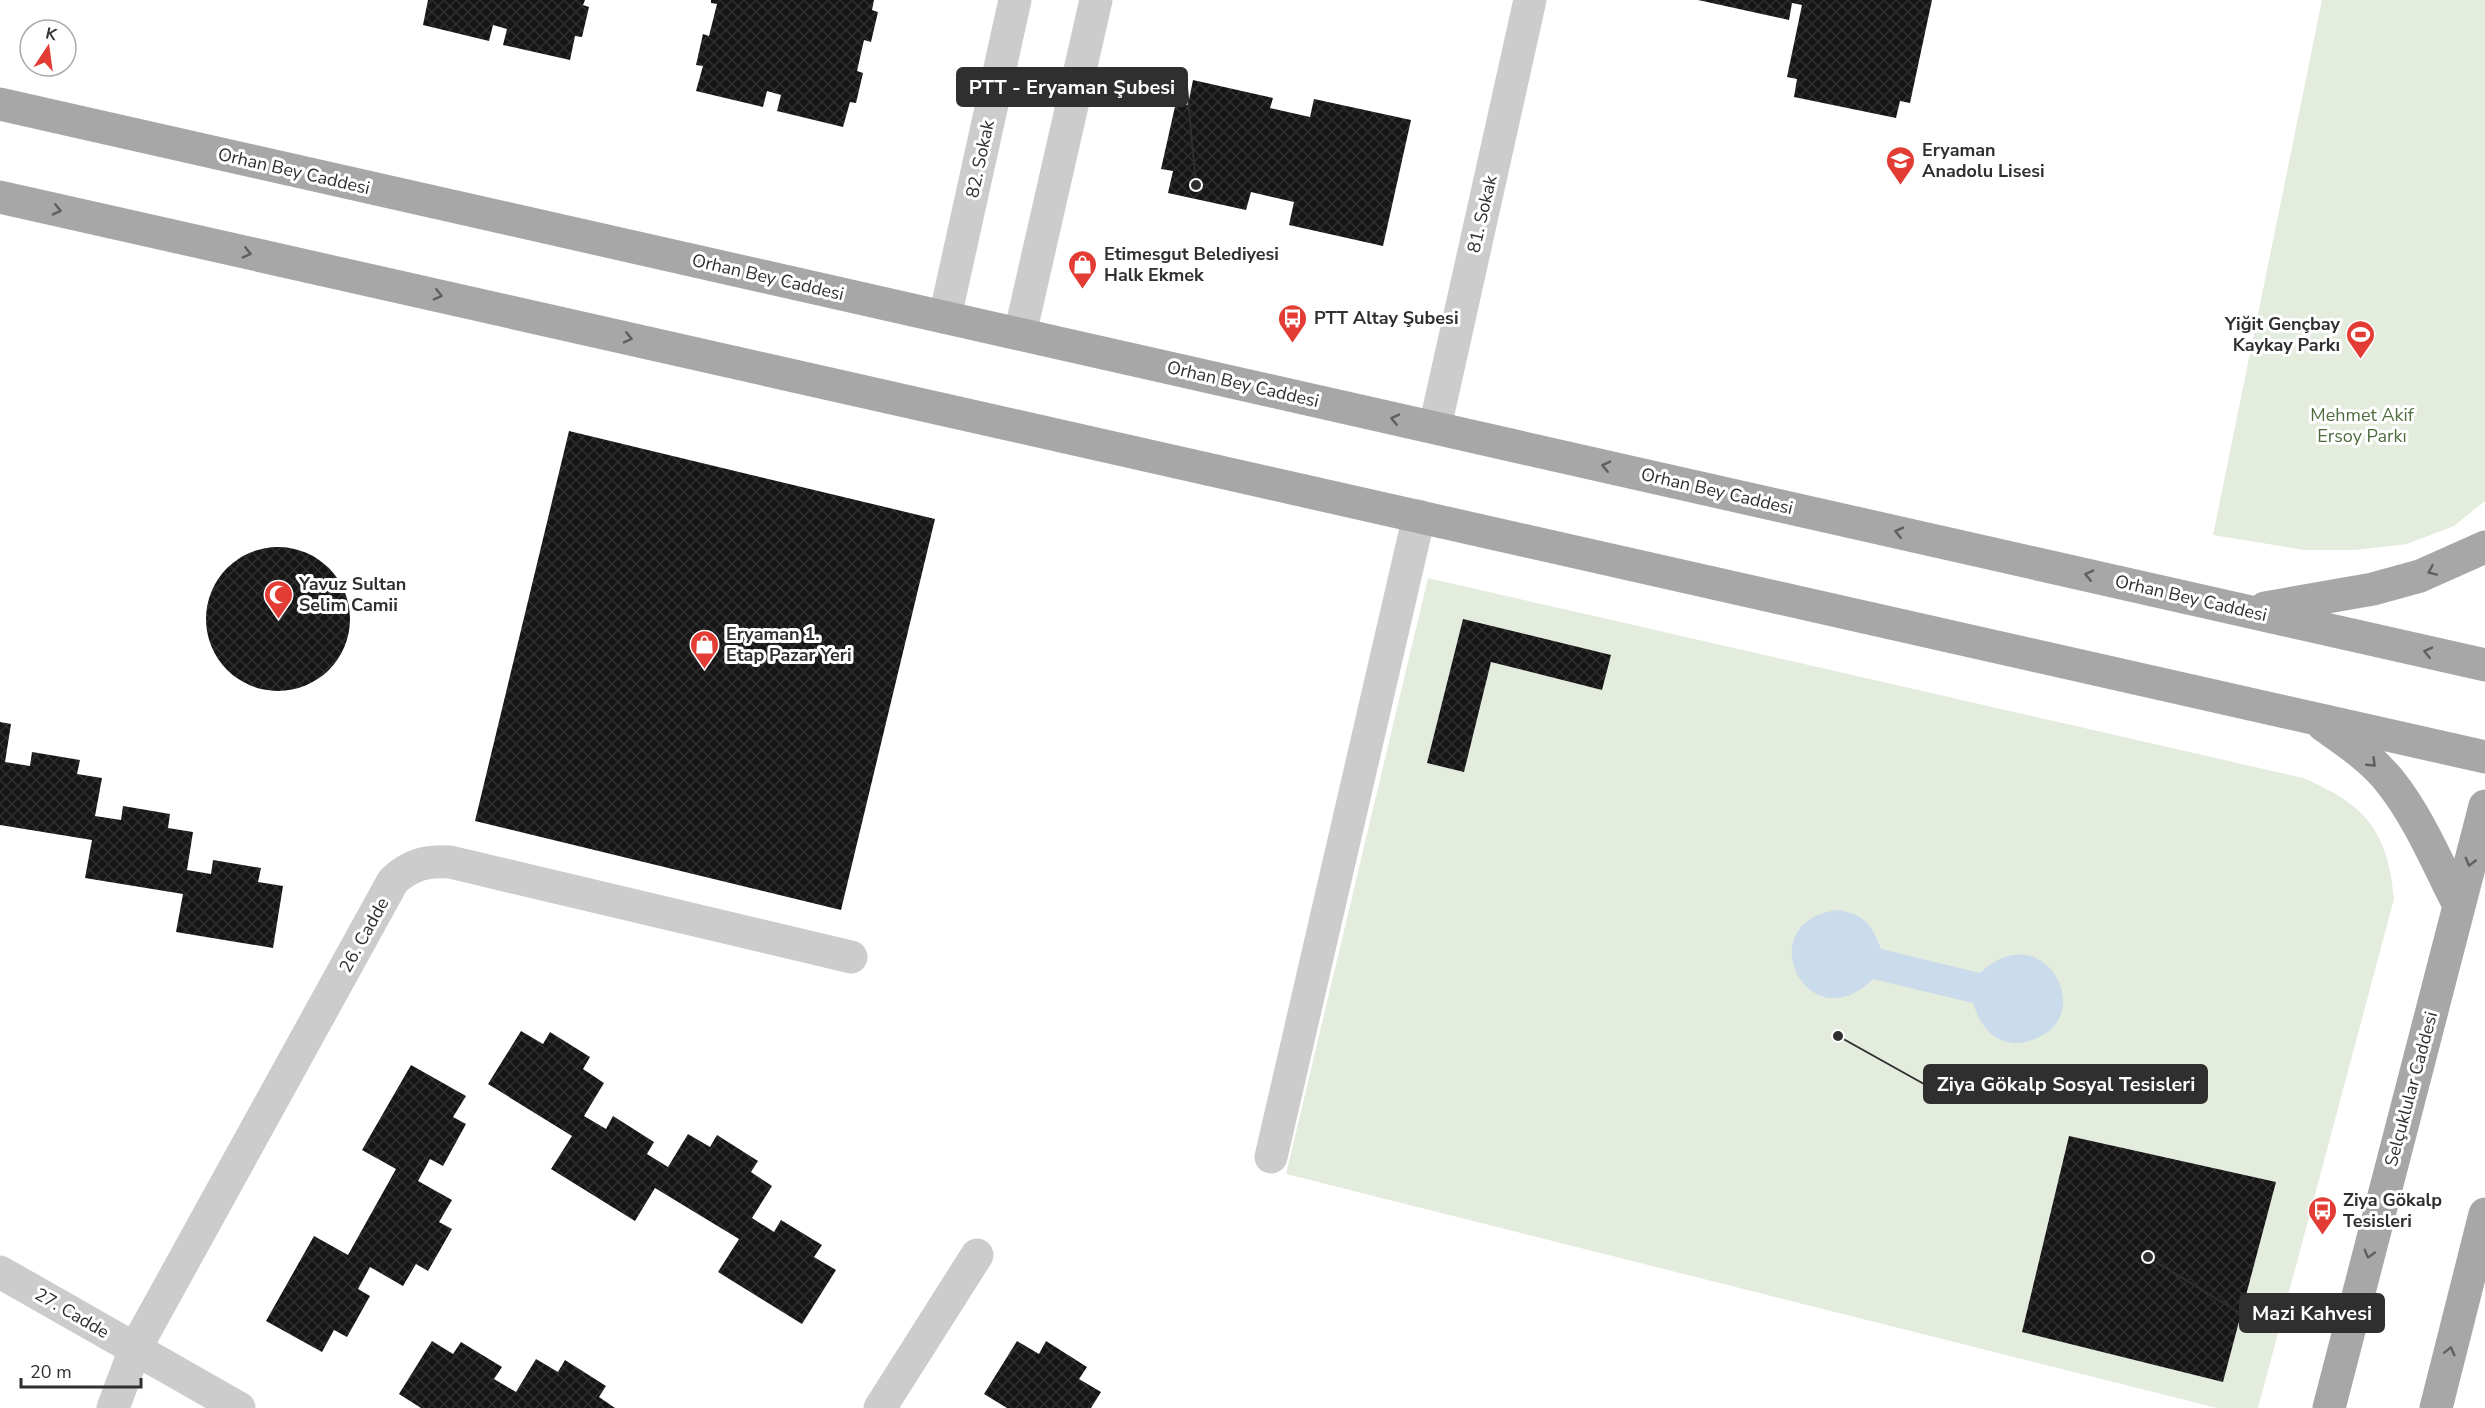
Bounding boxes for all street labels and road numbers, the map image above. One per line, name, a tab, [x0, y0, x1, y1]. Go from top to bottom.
street label: 82. Sokak	[960, 117, 1000, 200]
street label: Orhan Bey Caddesi	[216, 142, 372, 200]
street label: 81. Sokak	[1461, 172, 1503, 255]
street label: Orhan Bey Caddesi	[690, 248, 846, 306]
street label: Orhan Bey Caddesi	[1165, 355, 1321, 413]
street label: Orhan Bey Caddesi	[1639, 462, 1795, 520]
street label: Orhan Bey Caddesi	[2113, 569, 2269, 627]
street label: 26. Cadde	[334, 893, 394, 977]
street label: Selçuklular Caddesi	[2379, 1009, 2443, 1169]
street label: 27. Cadde	[30, 1282, 114, 1344]

